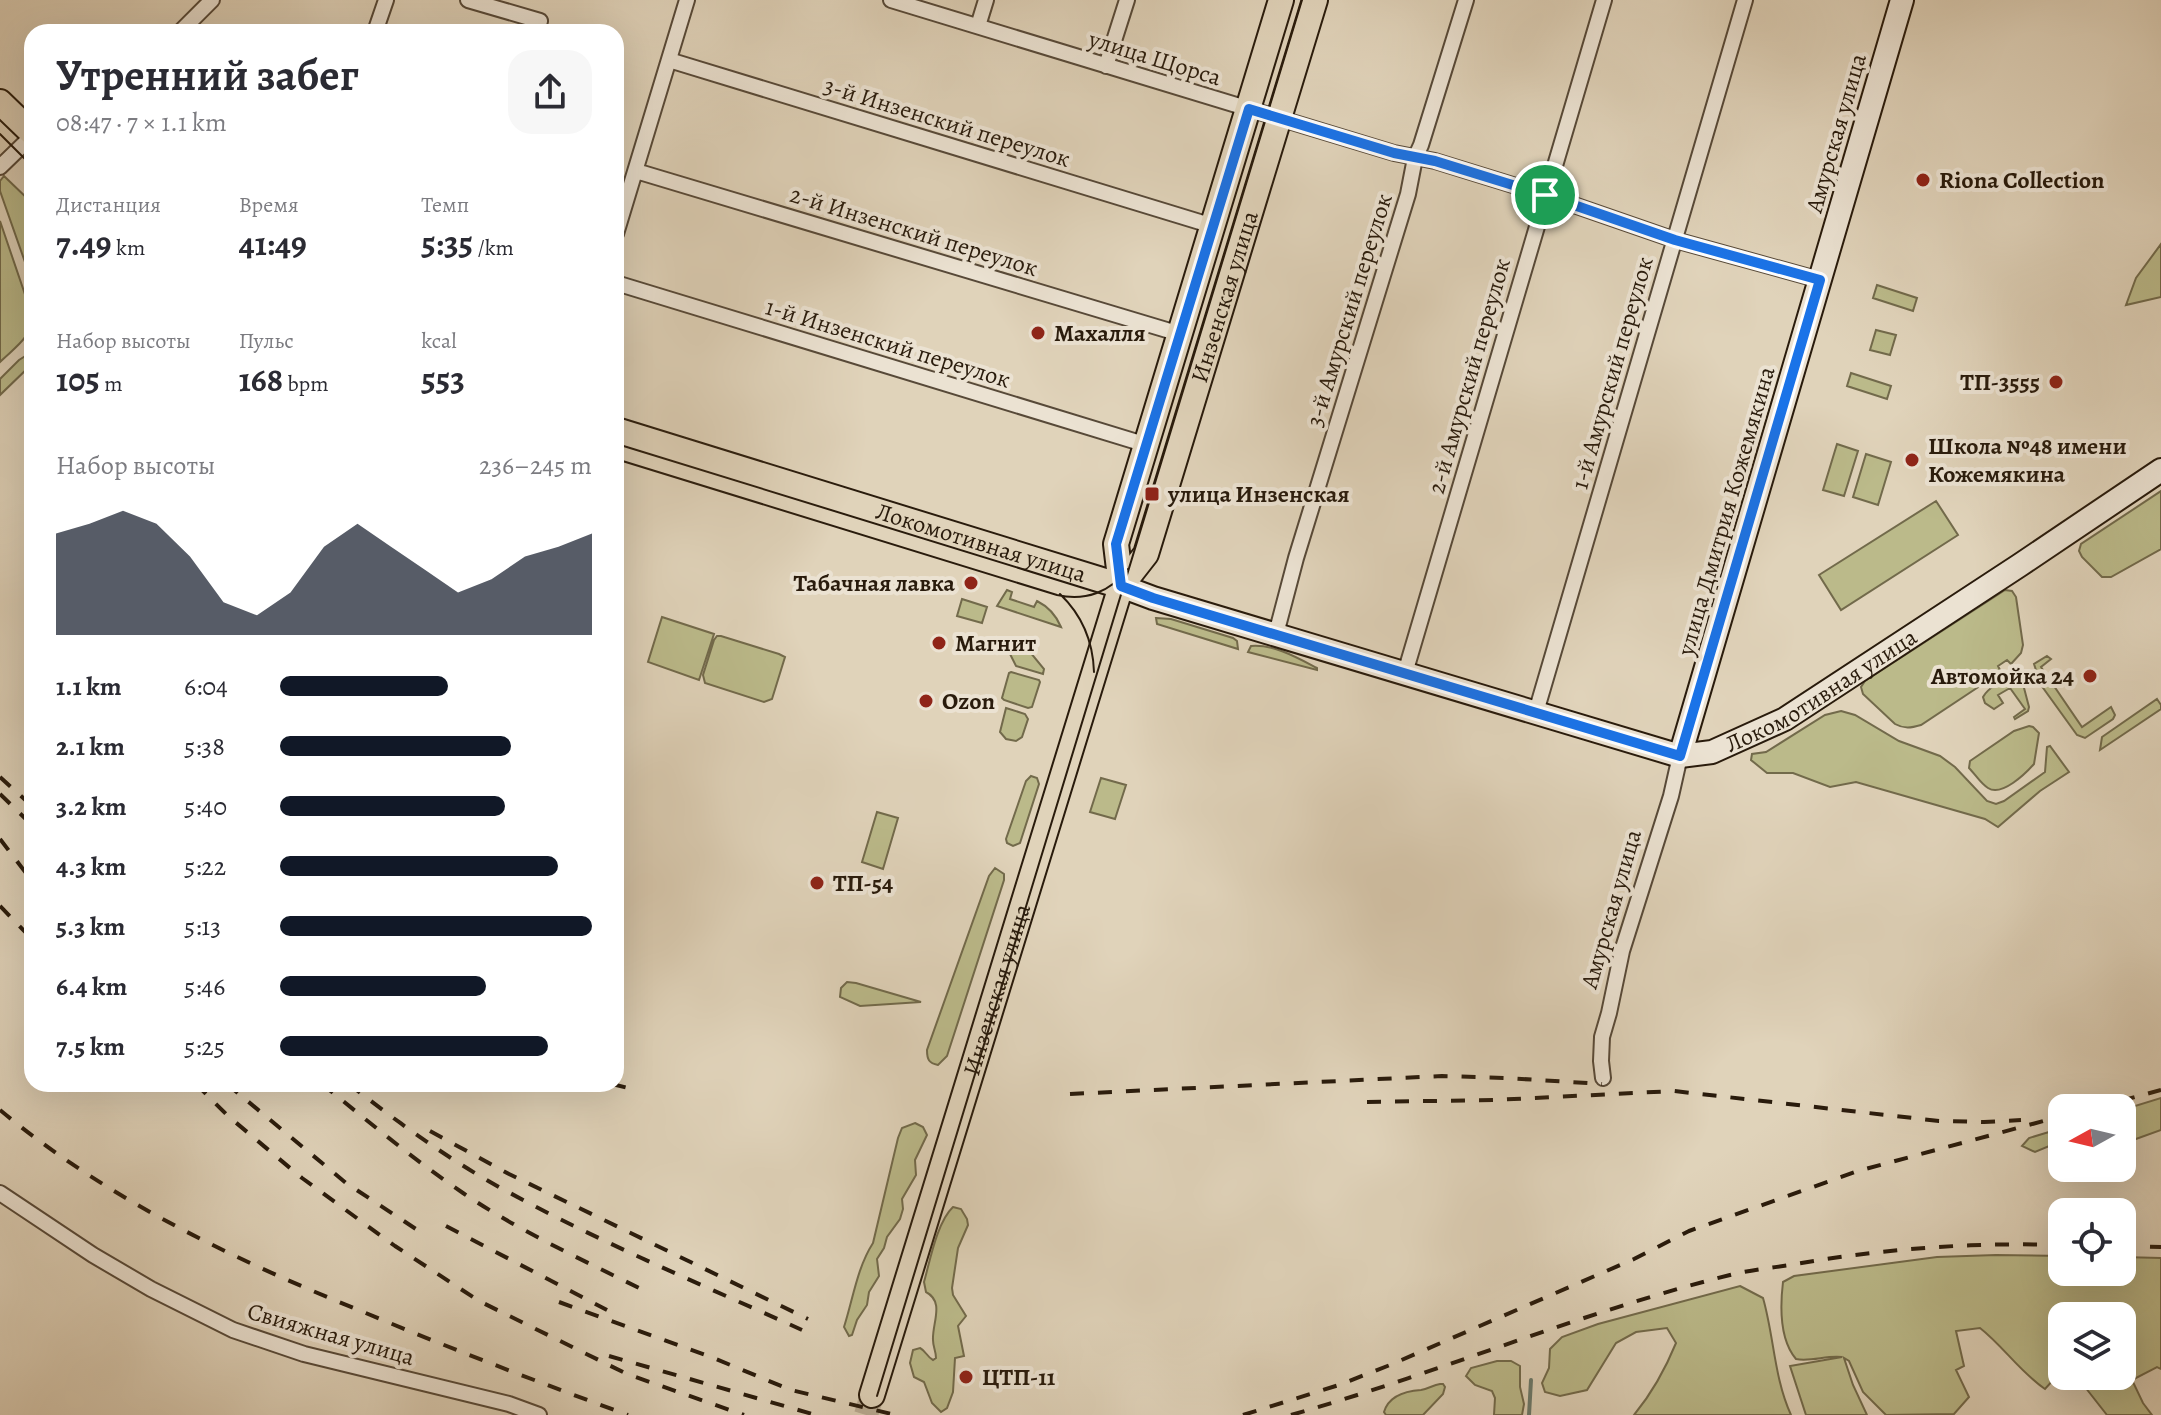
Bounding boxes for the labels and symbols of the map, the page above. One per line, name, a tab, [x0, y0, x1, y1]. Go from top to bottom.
street label: улица Щорса	[1084, 22, 1225, 93]
street label: Амурская улица	[1798, 50, 1874, 217]
street label: 3-й Инзенский переулок	[820, 69, 1074, 175]
pin	[1511, 161, 1579, 229]
place label: Riona Collection	[1939, 164, 2105, 196]
marker: Riona Collection	[1914, 171, 1932, 189]
street label: 2-й Инзенский переулок	[786, 178, 1042, 284]
street label: 3-й Амурский переулок	[1298, 189, 1400, 431]
street label: Инзенская улица	[1183, 207, 1266, 387]
street label: 1-й Амурский переулок	[1563, 253, 1661, 493]
street label: 2-й Амурский переулок	[1420, 254, 1518, 498]
street label: 1-й Инзенский переулок	[762, 291, 1014, 395]
place label: Махалля	[1054, 317, 1146, 349]
marker: Махалля	[1029, 324, 1047, 342]
street label: улица Дмитрия Кожемякина	[1669, 363, 1783, 660]
place label: ТП-3555	[1960, 366, 2040, 398]
marker: ТП-3555	[2047, 373, 2065, 391]
place label: Школа №48 имени Кожемякина	[1928, 430, 2127, 490]
marker: Школа №48 имени Кожемякина	[1903, 451, 1921, 469]
place label: улица Инзенская	[1167, 478, 1350, 510]
marker: улица Инзенская	[1143, 485, 1161, 503]
street label: Локомотивная улица	[872, 495, 1090, 590]
place label: Табачная лавка	[793, 567, 956, 599]
marker: Табачная лавка	[962, 574, 980, 592]
street label: Локомотивная улица	[1720, 621, 1923, 760]
place label: Магнит	[955, 627, 1036, 659]
marker: Магнит	[930, 634, 948, 652]
place label: Автомойка 24	[1930, 660, 2074, 692]
marker: Автомойка 24	[2081, 667, 2099, 685]
place label: Ozon	[942, 685, 996, 717]
marker: Ozon	[917, 692, 935, 710]
street label: Амурская улица	[1573, 826, 1649, 993]
place label: ТП-54	[833, 867, 893, 899]
marker: ТП-54	[808, 874, 826, 892]
street label: Инзенская улица	[955, 900, 1038, 1080]
north arrow	[2048, 1094, 2136, 1182]
street label: Свияжная улица	[244, 1295, 418, 1373]
place label: ЦТП-11	[982, 1361, 1056, 1393]
marker: ЦТП-11	[957, 1368, 975, 1386]

